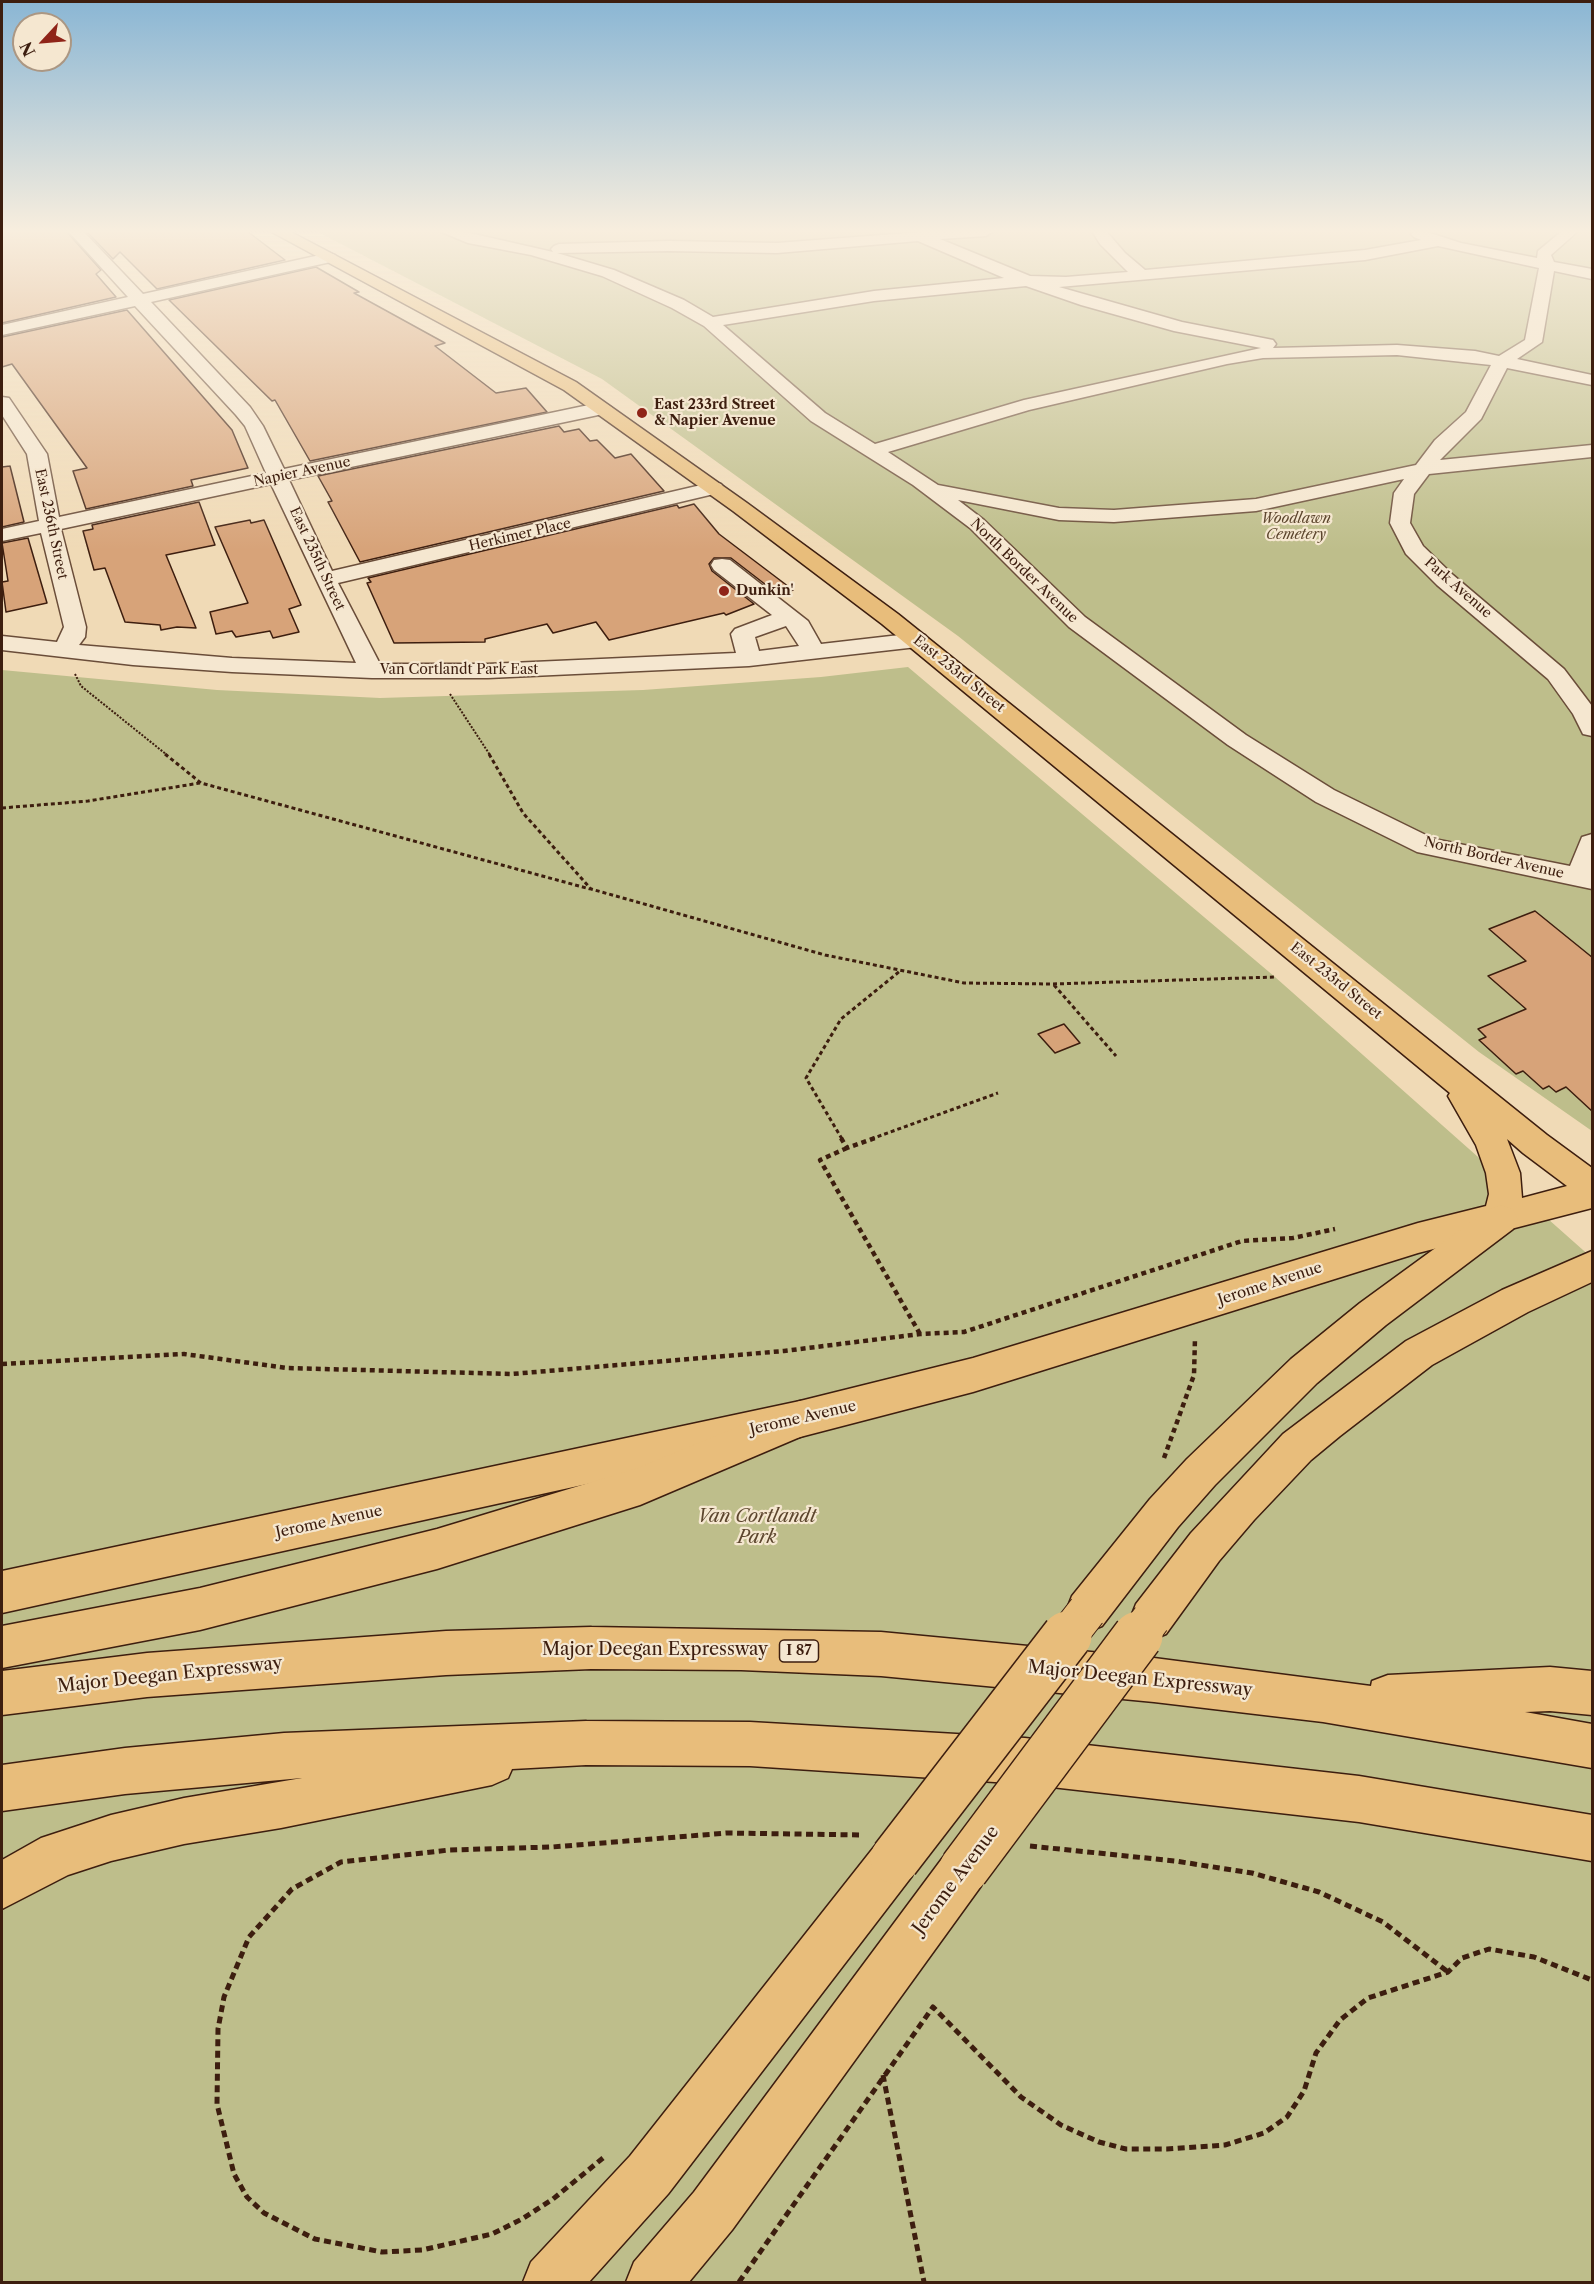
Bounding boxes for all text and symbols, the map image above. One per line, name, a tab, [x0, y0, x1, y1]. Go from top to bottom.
north arrow	[12, 12, 72, 72]
text: N	[16, 38, 40, 60]
place label: East 233rd Street & Napier Avenue	[654, 397, 776, 430]
marker: East 233rd Street & Napier Avenue	[635, 406, 649, 420]
street label: Napier Avenue	[252, 454, 352, 490]
street label: East 236th Street	[31, 467, 71, 581]
street label: East 235th Street	[286, 505, 348, 613]
park label: Woodlawn Cemetery	[1261, 511, 1331, 544]
street label: Herkimer Place	[467, 515, 573, 555]
street label: North Border Avenue	[967, 515, 1081, 627]
street label: Park Avenue	[1421, 554, 1495, 622]
place label: Dunkin'	[736, 583, 794, 599]
marker: Dunkin'	[717, 584, 731, 598]
street label: East 233rd Street	[910, 632, 1008, 716]
street label: Van Cortlandt Park East	[380, 662, 538, 678]
street label: North Border Avenue	[1422, 834, 1566, 882]
street label: East 233rd Street	[1287, 939, 1385, 1023]
street label: Jerome Avenue	[1216, 1259, 1324, 1309]
street label: Jerome Avenue	[748, 1397, 858, 1439]
street label: Jerome Avenue	[274, 1502, 384, 1542]
park label: Van Cortlandt Park	[698, 1506, 816, 1549]
street label: Major Deegan Expressway	[542, 1639, 768, 1661]
road number: I 87	[780, 1640, 818, 1662]
street label: Major Deegan Expressway	[56, 1652, 284, 1698]
street label: Major Deegan Expressway	[1026, 1656, 1254, 1702]
street label: Jerome Avenue	[908, 1821, 1004, 1939]

